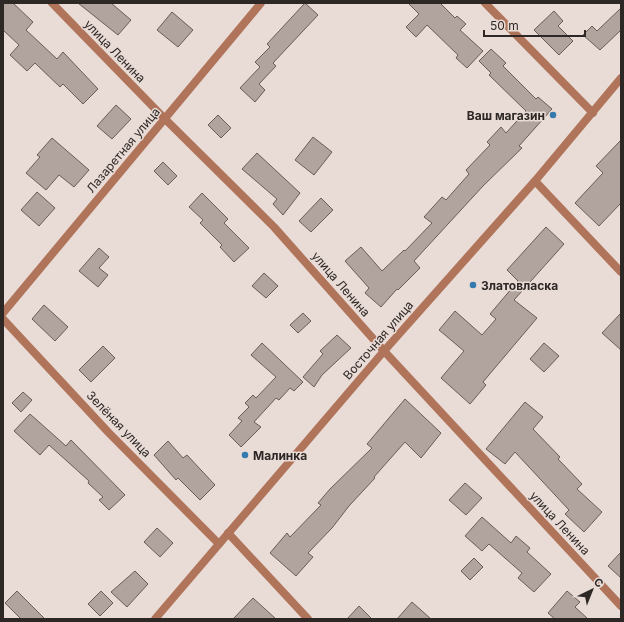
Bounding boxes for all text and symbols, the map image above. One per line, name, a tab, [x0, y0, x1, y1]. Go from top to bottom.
scale bar	[484, 12, 585, 38]
street label: улица Ленина	[81, 16, 149, 86]
text: 50 m	[490, 18, 519, 33]
street label: Лазаретная улица	[83, 104, 163, 196]
place label: Ваш магазин	[467, 108, 545, 123]
marker: Ваш магазин	[548, 110, 558, 120]
street label: улица Ленина	[309, 248, 373, 320]
place label: Златовласка	[481, 278, 558, 293]
marker: Златовласка	[468, 280, 478, 290]
street label: Восточная улица	[340, 298, 416, 382]
street label: Зелёная улица	[84, 388, 154, 460]
place label: Малинка	[253, 448, 307, 463]
marker: Малинка	[240, 450, 250, 460]
street label: улица Ленина	[527, 488, 593, 558]
north arrow	[572, 570, 612, 610]
text: С	[591, 575, 607, 591]

